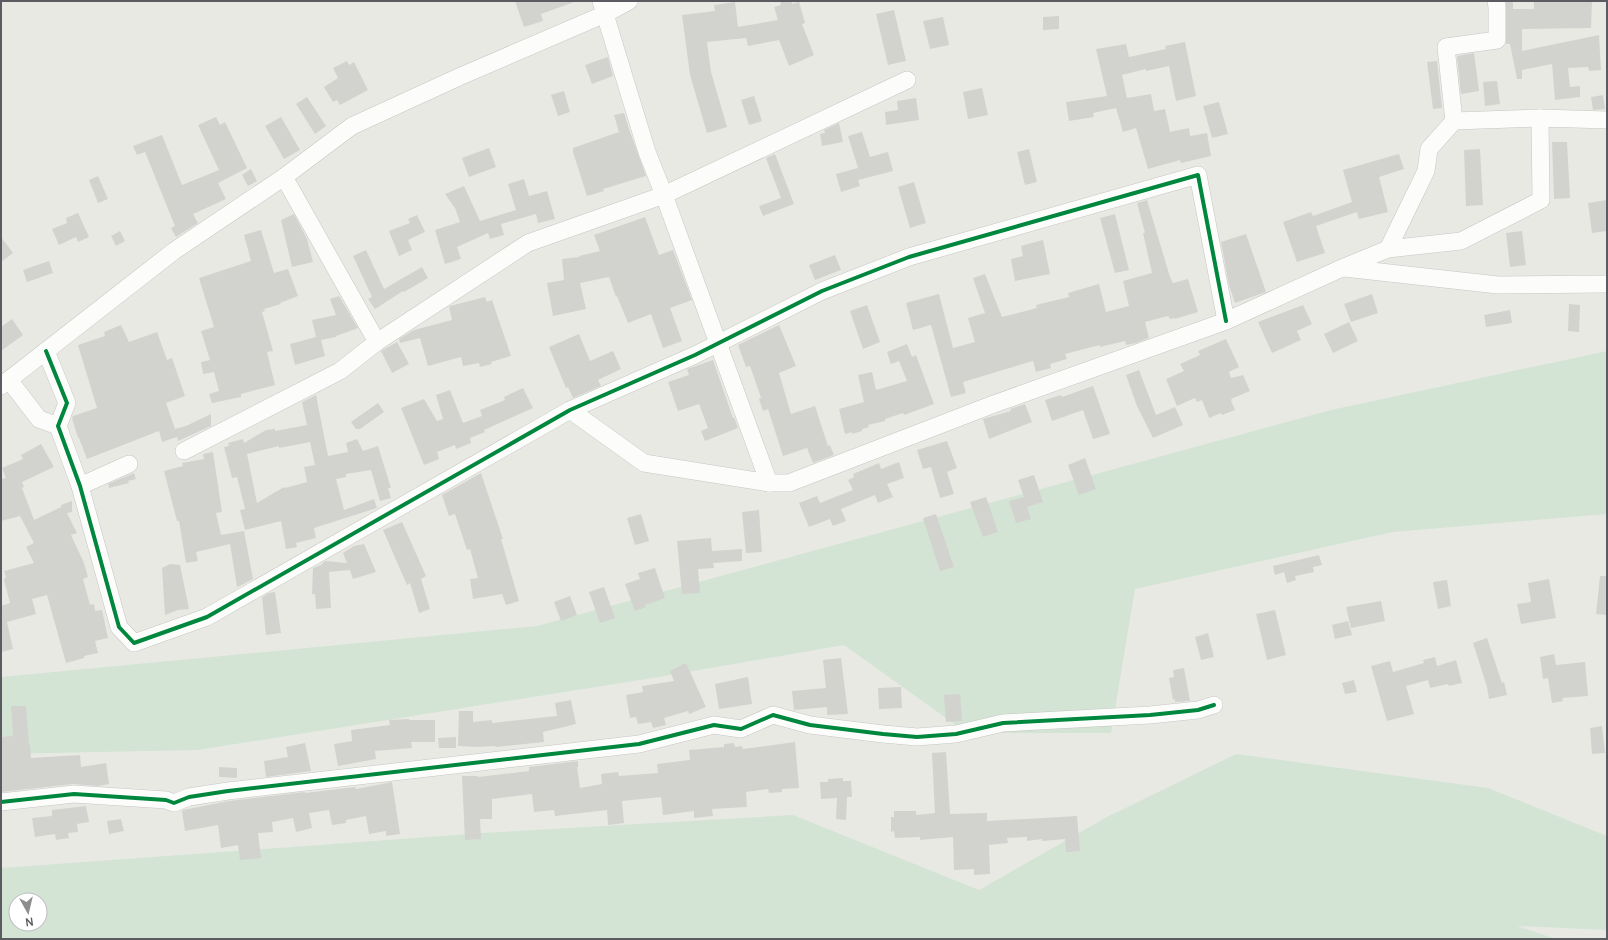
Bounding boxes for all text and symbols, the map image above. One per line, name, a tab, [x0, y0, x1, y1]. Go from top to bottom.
north arrow	[8, 892, 48, 932]
text: N	[24, 914, 34, 930]

